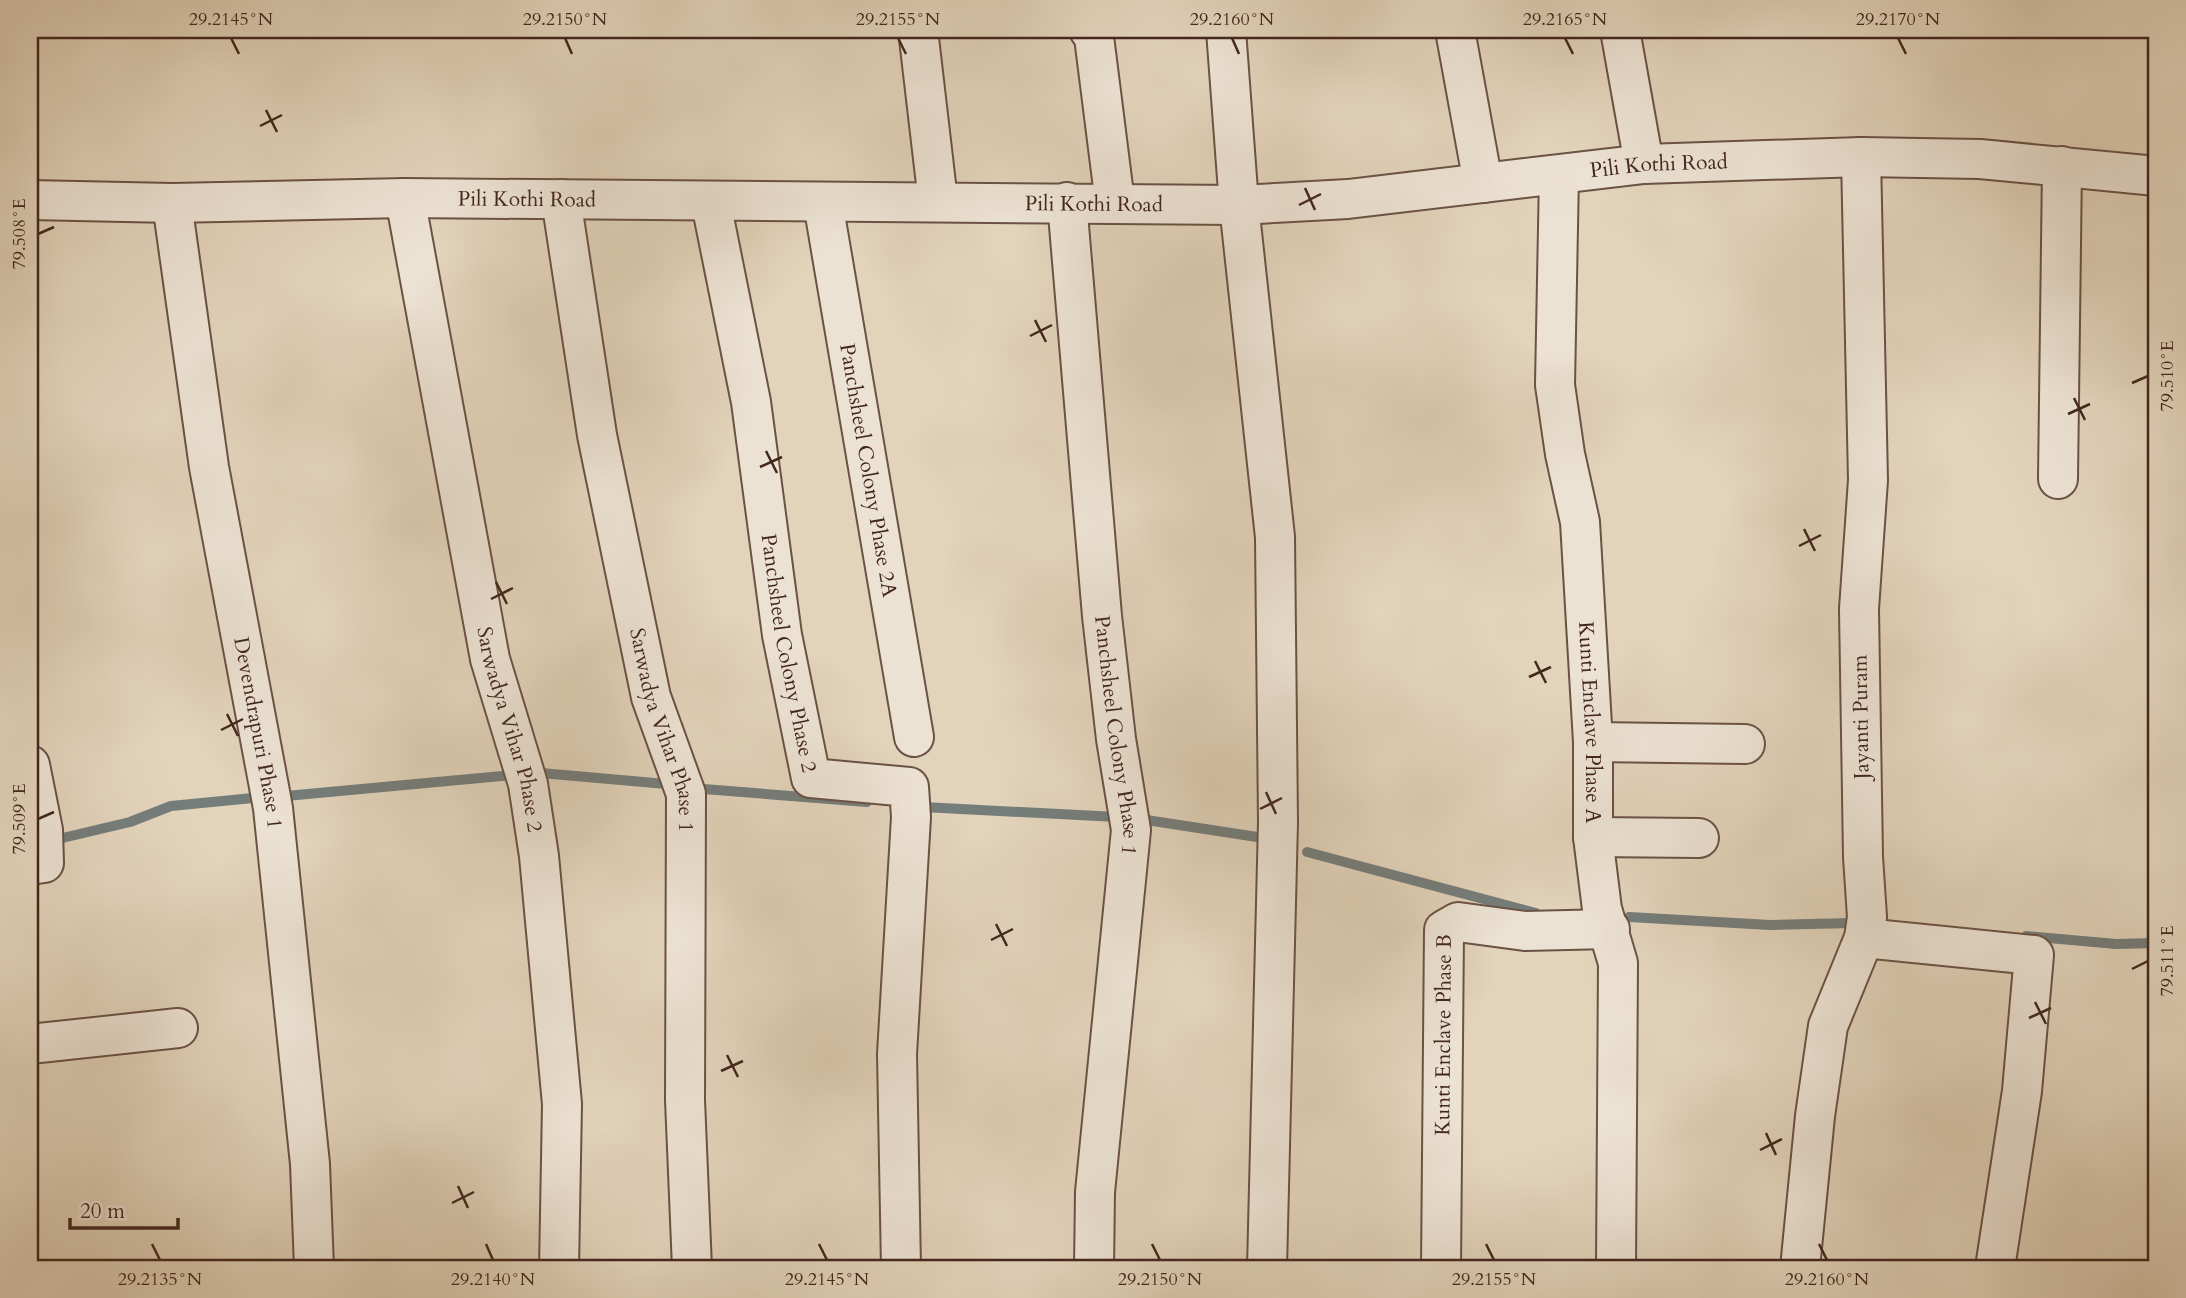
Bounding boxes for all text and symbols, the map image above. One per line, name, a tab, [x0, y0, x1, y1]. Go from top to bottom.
text: 29.2145°N	[189, 7, 274, 32]
text: 29.2150°N	[523, 7, 608, 32]
text: 29.2155°N	[856, 7, 941, 32]
text: 29.2160°N	[1190, 7, 1275, 32]
text: 29.2165°N	[1523, 7, 1608, 32]
text: 29.2170°N	[1856, 7, 1941, 32]
street label: Pili Kothi Road	[1588, 147, 1728, 185]
street label: Pili Kothi Road	[458, 184, 596, 214]
street label: Pili Kothi Road	[1025, 189, 1163, 219]
text: 79.508°E	[7, 199, 32, 270]
street label: Panchsheel Colony Phase 2A	[833, 341, 904, 599]
text: 79.510°E	[2155, 341, 2180, 412]
street label: Panchsheel Colony Phase 2	[754, 532, 824, 775]
street label: Panchsheel Colony Phase 1	[1088, 614, 1145, 857]
street label: Kunti Enclave Phase A	[1571, 620, 1608, 823]
street label: Sarwadya Vihar Phase 2	[470, 624, 550, 834]
street label: Sarwadya Vihar Phase 1	[623, 626, 701, 832]
street label: Devendrapuri Phase 1	[227, 634, 290, 830]
street label: Jayanti Puram	[1845, 654, 1877, 783]
text: 79.509°E	[7, 784, 32, 855]
text: 79.511°E	[2155, 926, 2180, 997]
street label: Kunti Enclave Phase B	[1428, 934, 1458, 1136]
scale bar	[70, 1186, 178, 1230]
text: 20 m	[80, 1197, 125, 1226]
text: 29.2135°N	[118, 1267, 203, 1292]
text: 29.2140°N	[451, 1267, 536, 1292]
text: 29.2145°N	[785, 1267, 870, 1292]
text: 29.2150°N	[1118, 1267, 1203, 1292]
text: 29.2155°N	[1452, 1267, 1537, 1292]
text: 29.2160°N	[1785, 1267, 1870, 1292]

